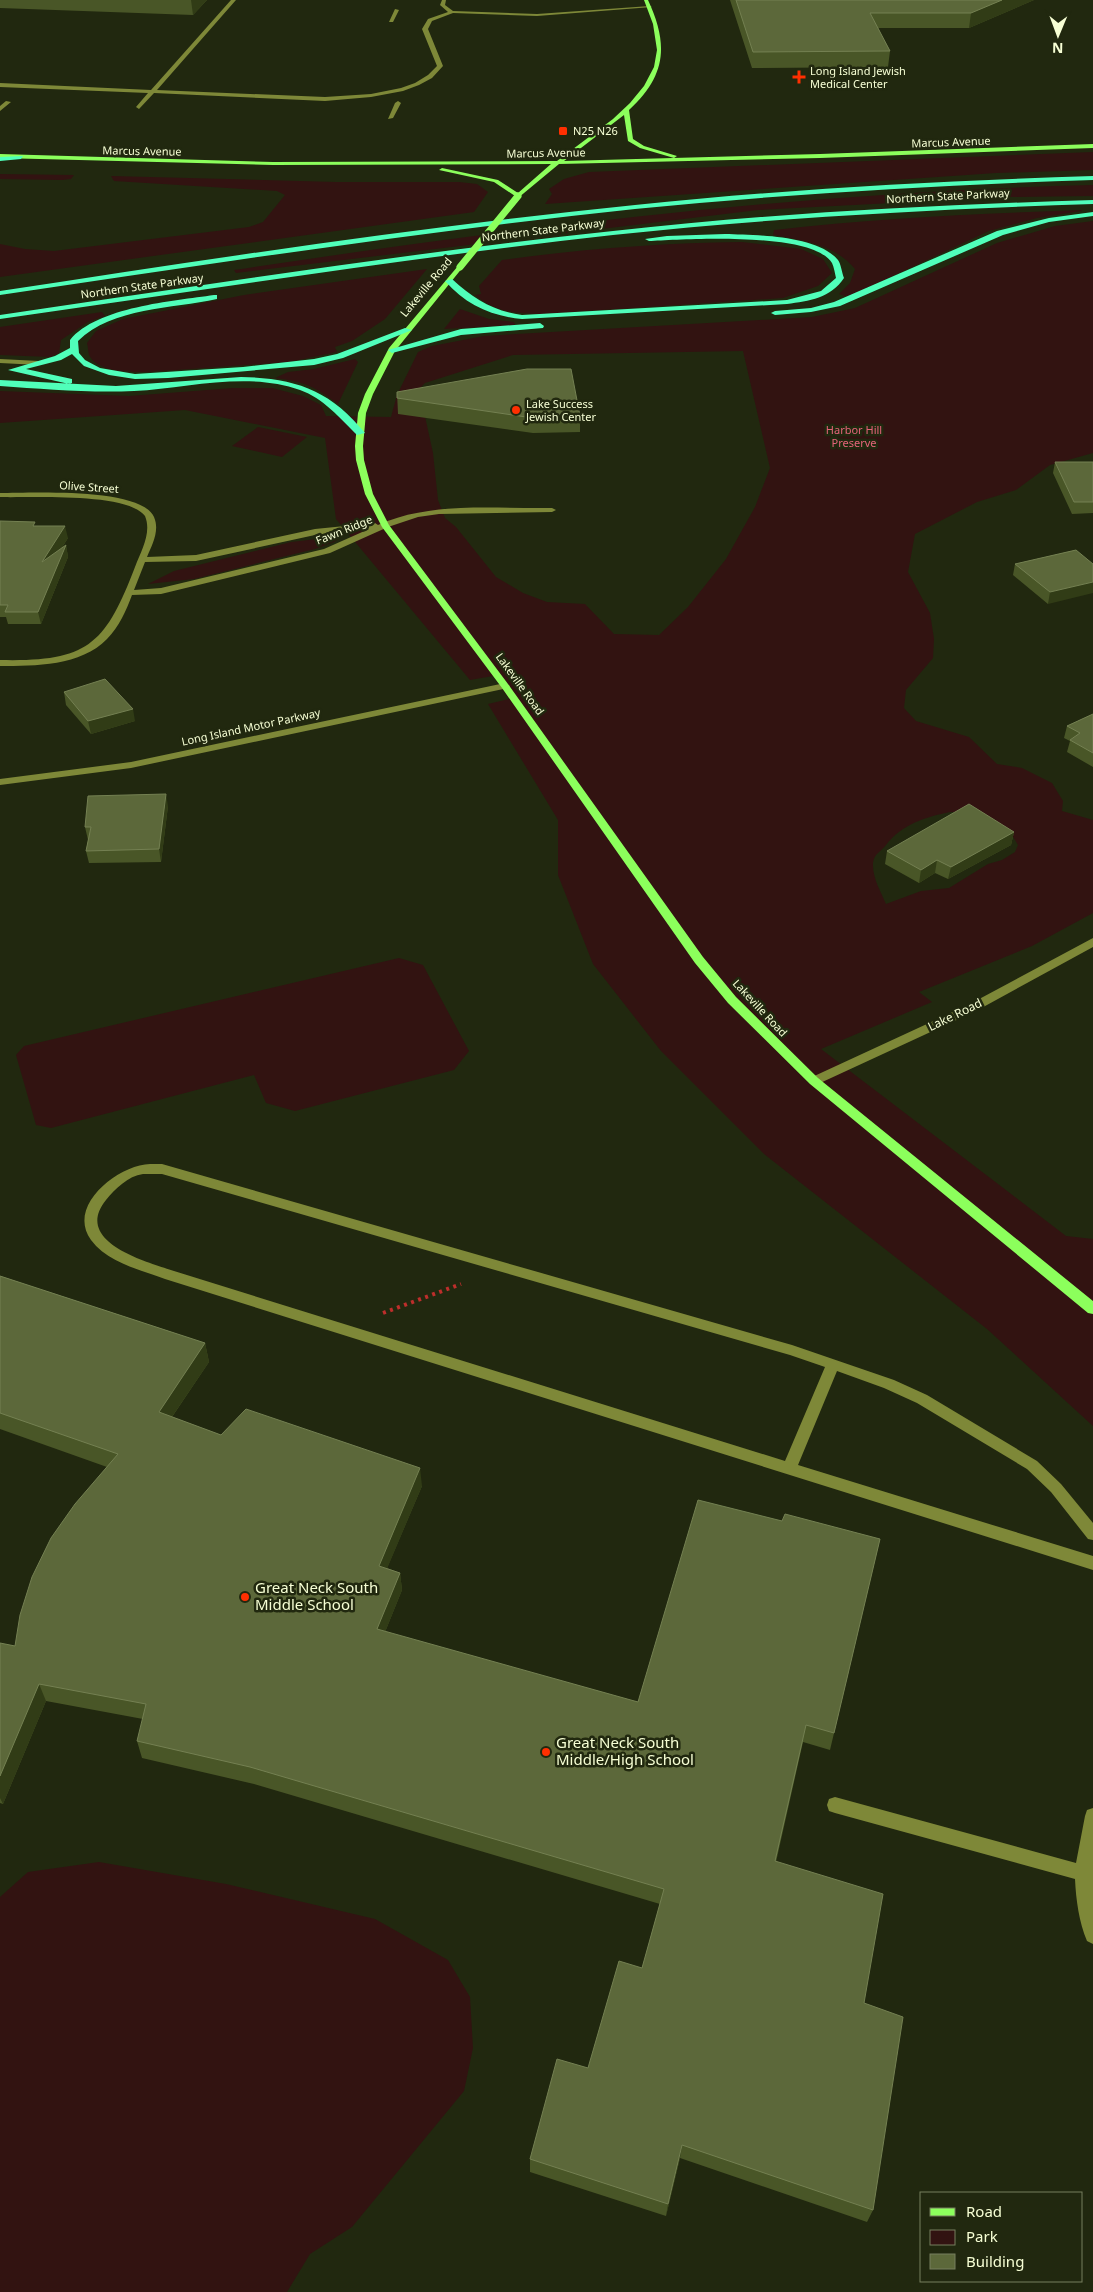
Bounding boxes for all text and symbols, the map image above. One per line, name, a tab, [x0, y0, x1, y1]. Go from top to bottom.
north arrow	[1033, 10, 1083, 60]
text: N	[1052, 39, 1064, 58]
place label: Long Island Jewish Medical Center	[810, 63, 906, 91]
marker: Long Island Jewish Medical Center	[792, 70, 806, 84]
place label: N25 N26	[573, 123, 618, 138]
marker: N25 N26	[557, 125, 569, 137]
street label: Marcus Avenue	[911, 133, 991, 150]
street label: Marcus Avenue	[102, 142, 182, 159]
street label: Marcus Avenue	[506, 144, 586, 161]
street label: Northern State Parkway	[886, 185, 1010, 206]
street label: Northern State Parkway	[481, 214, 606, 244]
street label: Lakeville Road	[396, 254, 455, 320]
street label: Northern State Parkway	[80, 269, 205, 302]
place label: Lake Success Jewish Center	[525, 396, 597, 424]
marker: Lake Success Jewish Center	[510, 404, 522, 416]
park label: Harbor Hill Preserve	[826, 422, 882, 450]
street label: Olive Street	[59, 477, 119, 496]
street label: Fawn Ridge	[313, 511, 374, 548]
street label: Lakeville Road	[493, 650, 548, 718]
street label: Long Island Motor Parkway	[180, 704, 322, 749]
street label: Lakeville Road	[730, 976, 791, 1040]
street label: Lake Road	[925, 994, 985, 1035]
place label: Great Neck South Middle School	[255, 1577, 378, 1614]
marker: Great Neck South Middle School	[239, 1591, 251, 1603]
place label: Great Neck South Middle/High School	[556, 1732, 694, 1769]
marker: Great Neck South Middle/High School	[540, 1746, 552, 1758]
legend	[920, 2192, 1083, 2282]
text: Road	[966, 2201, 1002, 2221]
text: Park	[966, 2226, 998, 2246]
text: Building	[966, 2251, 1024, 2271]

